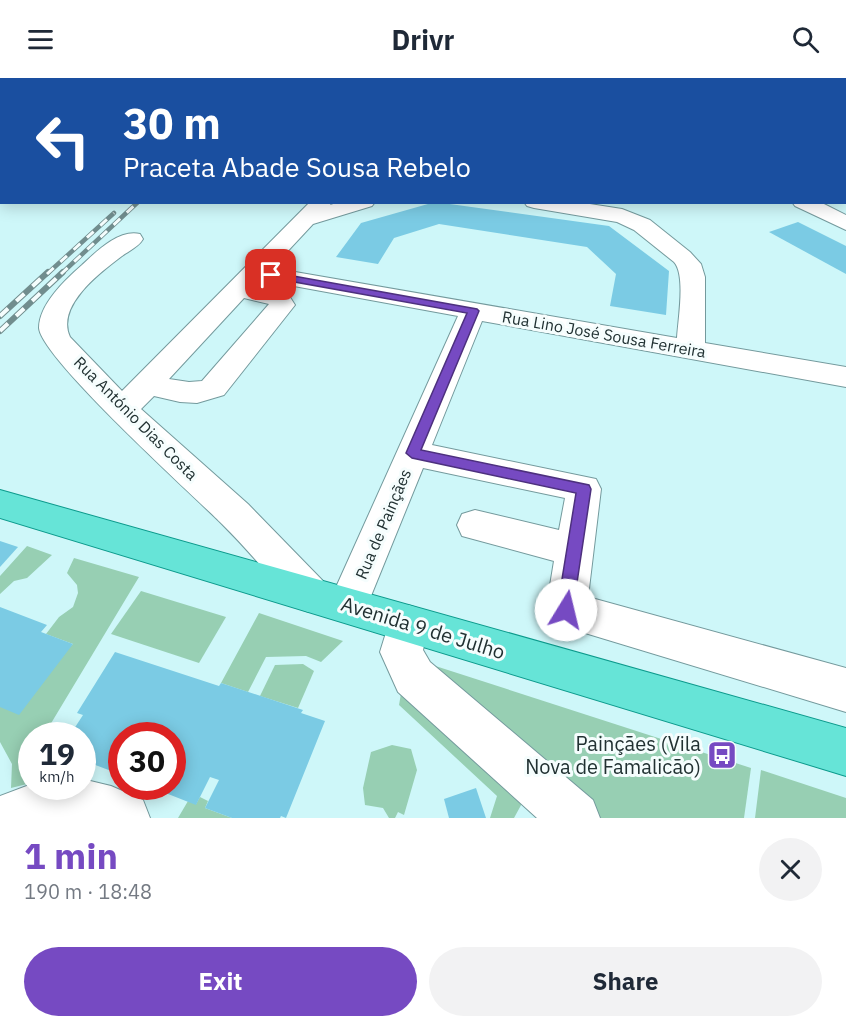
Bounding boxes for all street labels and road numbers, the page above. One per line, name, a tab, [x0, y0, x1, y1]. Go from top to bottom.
street label: Rua Lino José Sousa Ferreira	[501, 306, 708, 362]
street label: Rua António Dias Costa	[70, 352, 202, 484]
street label: Rua de Painçães	[351, 466, 415, 582]
street label: Avenida 9 de Julho	[338, 590, 508, 665]

